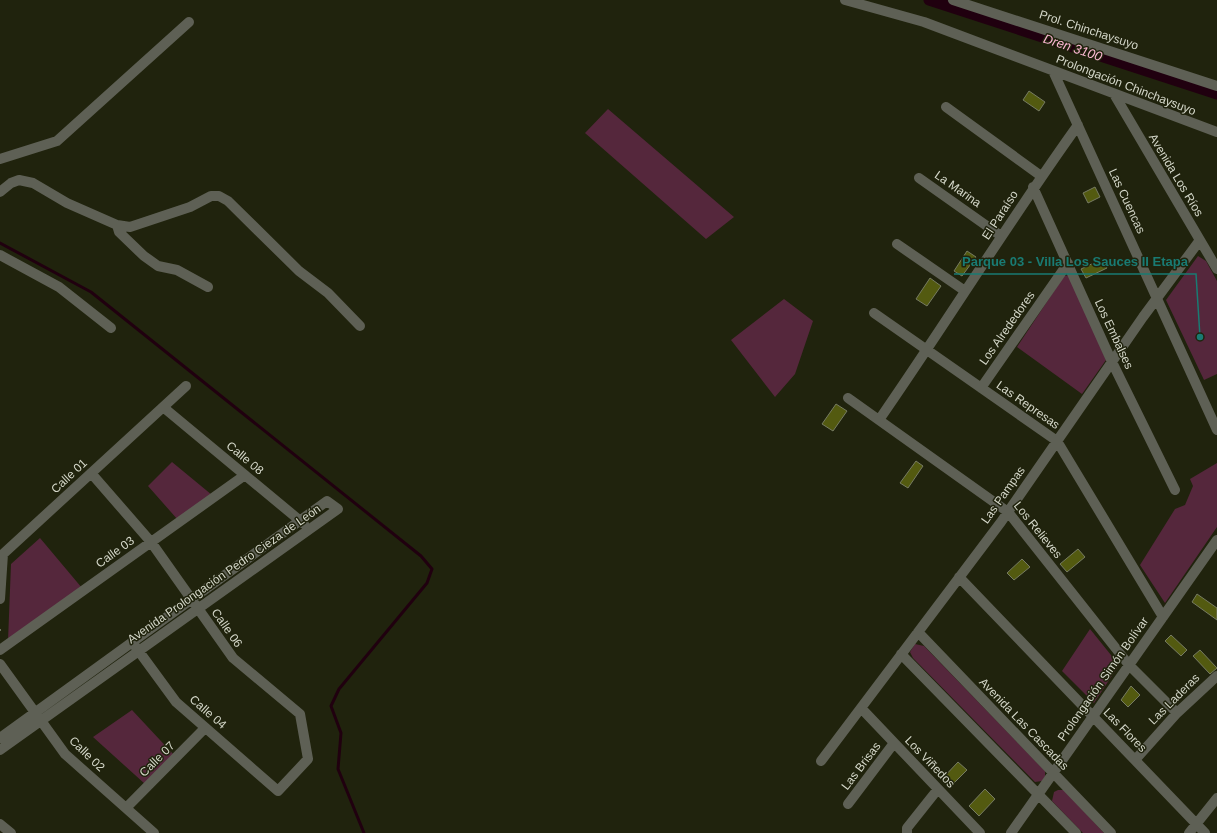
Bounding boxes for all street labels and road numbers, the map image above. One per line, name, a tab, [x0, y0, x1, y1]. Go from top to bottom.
street label: Prol. Chinchaysuyo	[1038, 7, 1141, 53]
street label: Prolongación Chinchaysuyo	[1054, 52, 1198, 118]
street label: Avenida Los Ríos	[1146, 131, 1206, 219]
street label: Las Cuencas	[1106, 166, 1148, 236]
street label: La Marina	[932, 168, 984, 210]
street label: El Paraíso	[979, 188, 1021, 242]
street label: Los Alrededores	[976, 288, 1038, 368]
street label: Los Embalses	[1092, 297, 1136, 371]
street label: Las Represas	[994, 378, 1062, 432]
street label: Calle 08	[224, 438, 267, 478]
street label: Calle 01	[48, 456, 90, 496]
street label: Las Pampas	[978, 464, 1028, 526]
street label: Los Relieves	[1011, 499, 1065, 561]
street label: Avenida Prolongación Pedro Cieza de León	[125, 502, 323, 646]
street label: Calle 03	[93, 533, 137, 571]
street label: Calle 06	[209, 606, 246, 650]
street label: Prolongación Simón Bolívar	[1055, 614, 1151, 744]
street label: Las Laderas	[1146, 671, 1202, 727]
street label: Avenida Las Cascadas	[976, 675, 1072, 773]
street label: Calle 04	[187, 692, 229, 732]
street label: Las Flores	[1101, 705, 1149, 755]
street label: Los Viñedos	[902, 733, 958, 791]
street label: Calle 02	[66, 734, 108, 775]
street label: Calle 07	[136, 738, 178, 780]
street label: Las Brisas	[839, 739, 883, 793]

